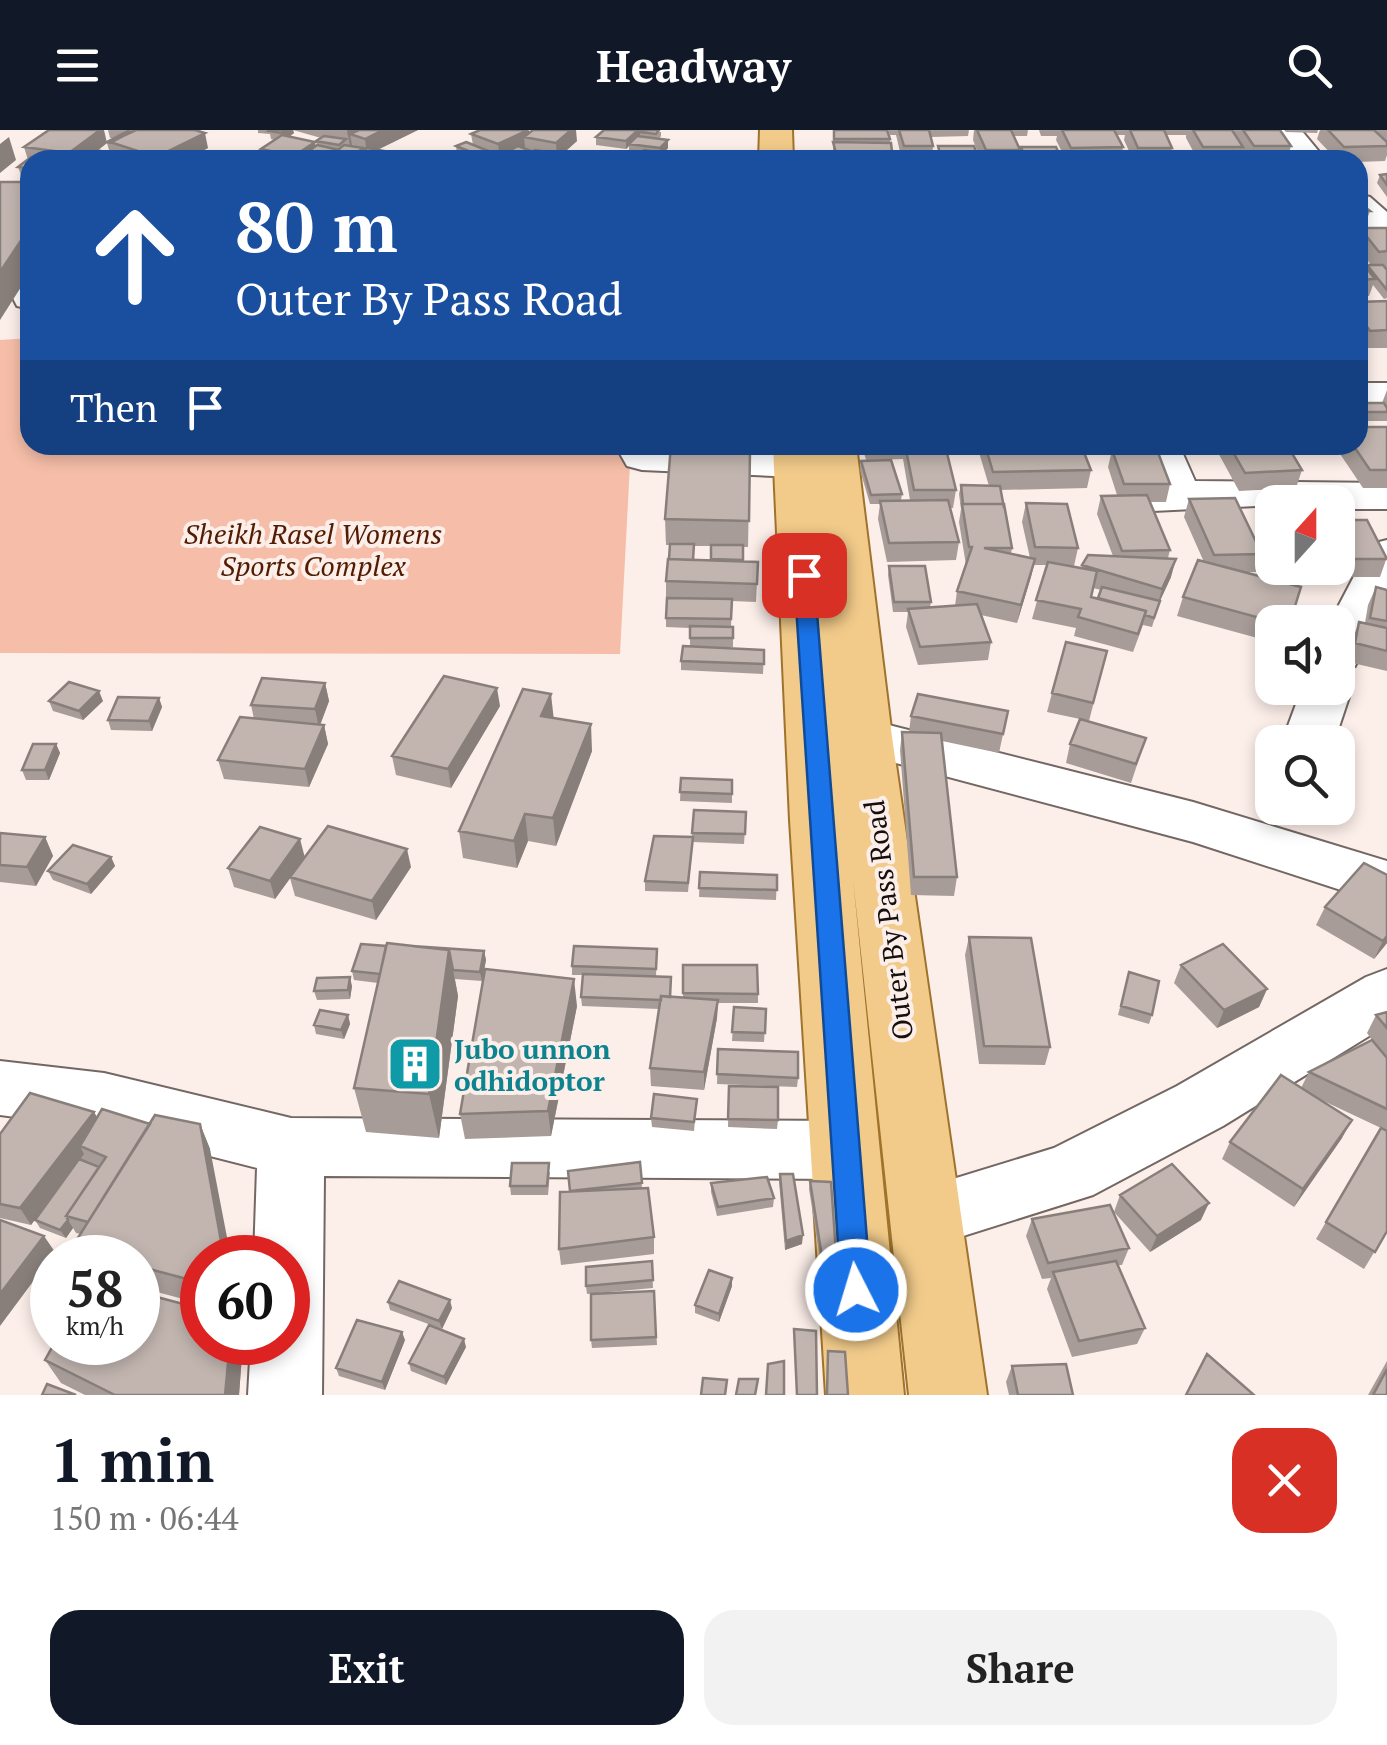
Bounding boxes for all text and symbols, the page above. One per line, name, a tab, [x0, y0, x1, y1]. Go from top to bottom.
text: Headway	[596, 35, 791, 95]
icon: menu	[50, 38, 105, 93]
icon: search	[1282, 38, 1337, 93]
text: 80 m	[235, 179, 398, 272]
icon: ahead	[70, 190, 200, 320]
text: Outer By Pass Road	[235, 268, 623, 328]
icon: arrive	[178, 380, 233, 435]
text: Then	[70, 383, 158, 433]
north arrow	[1255, 485, 1355, 585]
map controls	[1255, 485, 1355, 825]
park label: Sheikh Rasel Womens Sports Complex	[184, 515, 442, 584]
pin	[762, 533, 847, 618]
icon: arrive	[777, 548, 832, 603]
button: sound	[1255, 605, 1355, 705]
button: search	[1255, 725, 1355, 825]
street label: Outer By Pass Road	[855, 798, 921, 1042]
place label: Jubo unnon odhidoptor	[454, 1030, 610, 1099]
building icon: Jubo unnon odhidoptor	[385, 1034, 445, 1094]
speed limit sign: 60	[180, 1235, 310, 1365]
position arrow	[804, 1238, 908, 1342]
text: 58	[67, 1255, 123, 1321]
text: km/h	[66, 1309, 124, 1342]
text: 1 min	[50, 1420, 214, 1499]
button: close	[1232, 1428, 1337, 1533]
text: 150 m · 06:44	[50, 1497, 238, 1539]
button: Exit	[50, 1610, 684, 1725]
button: Share	[704, 1610, 1337, 1725]

